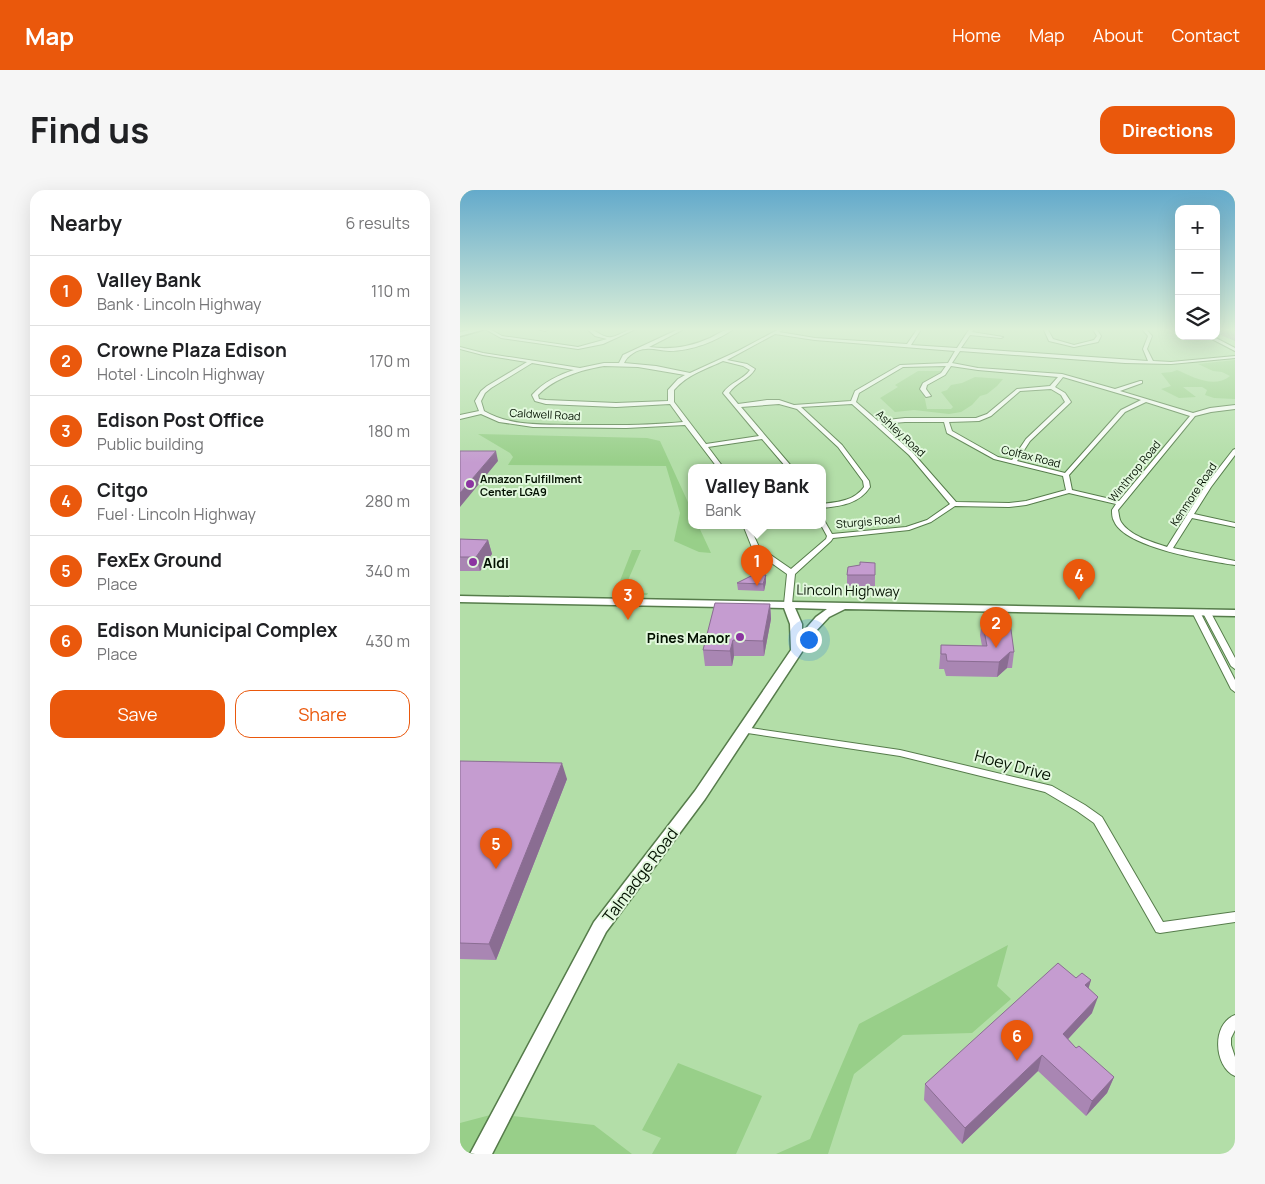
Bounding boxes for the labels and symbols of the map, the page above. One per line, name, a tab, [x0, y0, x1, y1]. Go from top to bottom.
street label: Caldwell Road	[509, 405, 581, 423]
street label: Ashley Road	[873, 406, 929, 460]
street label: Winthrop Road	[1104, 437, 1164, 505]
street label: Colfax Road	[1000, 441, 1062, 471]
street label: Kenmore Road	[1166, 459, 1220, 529]
place label: Amazon Fulfillment Center LGA9	[480, 471, 582, 499]
marker: Amazon Fulfillment Center LGA9	[464, 478, 476, 490]
street label: Sturgis Road	[835, 511, 901, 531]
pin: 1	[741, 545, 773, 586]
place label: Aldi	[483, 553, 509, 572]
marker: Aldi	[467, 556, 479, 568]
pin: 4	[1063, 559, 1095, 600]
pin: 3	[612, 579, 644, 620]
street label: Lincoln Highway	[796, 580, 900, 600]
pin: 2	[980, 607, 1012, 648]
your location	[796, 627, 822, 653]
place label: Pines Manor	[647, 628, 730, 647]
marker: Pines Manor	[734, 631, 746, 643]
street label: Hoey Drive	[972, 744, 1054, 786]
street label: Talmadge Road	[597, 823, 683, 927]
pin: 5	[480, 828, 512, 869]
pin: 6	[1001, 1020, 1033, 1061]

